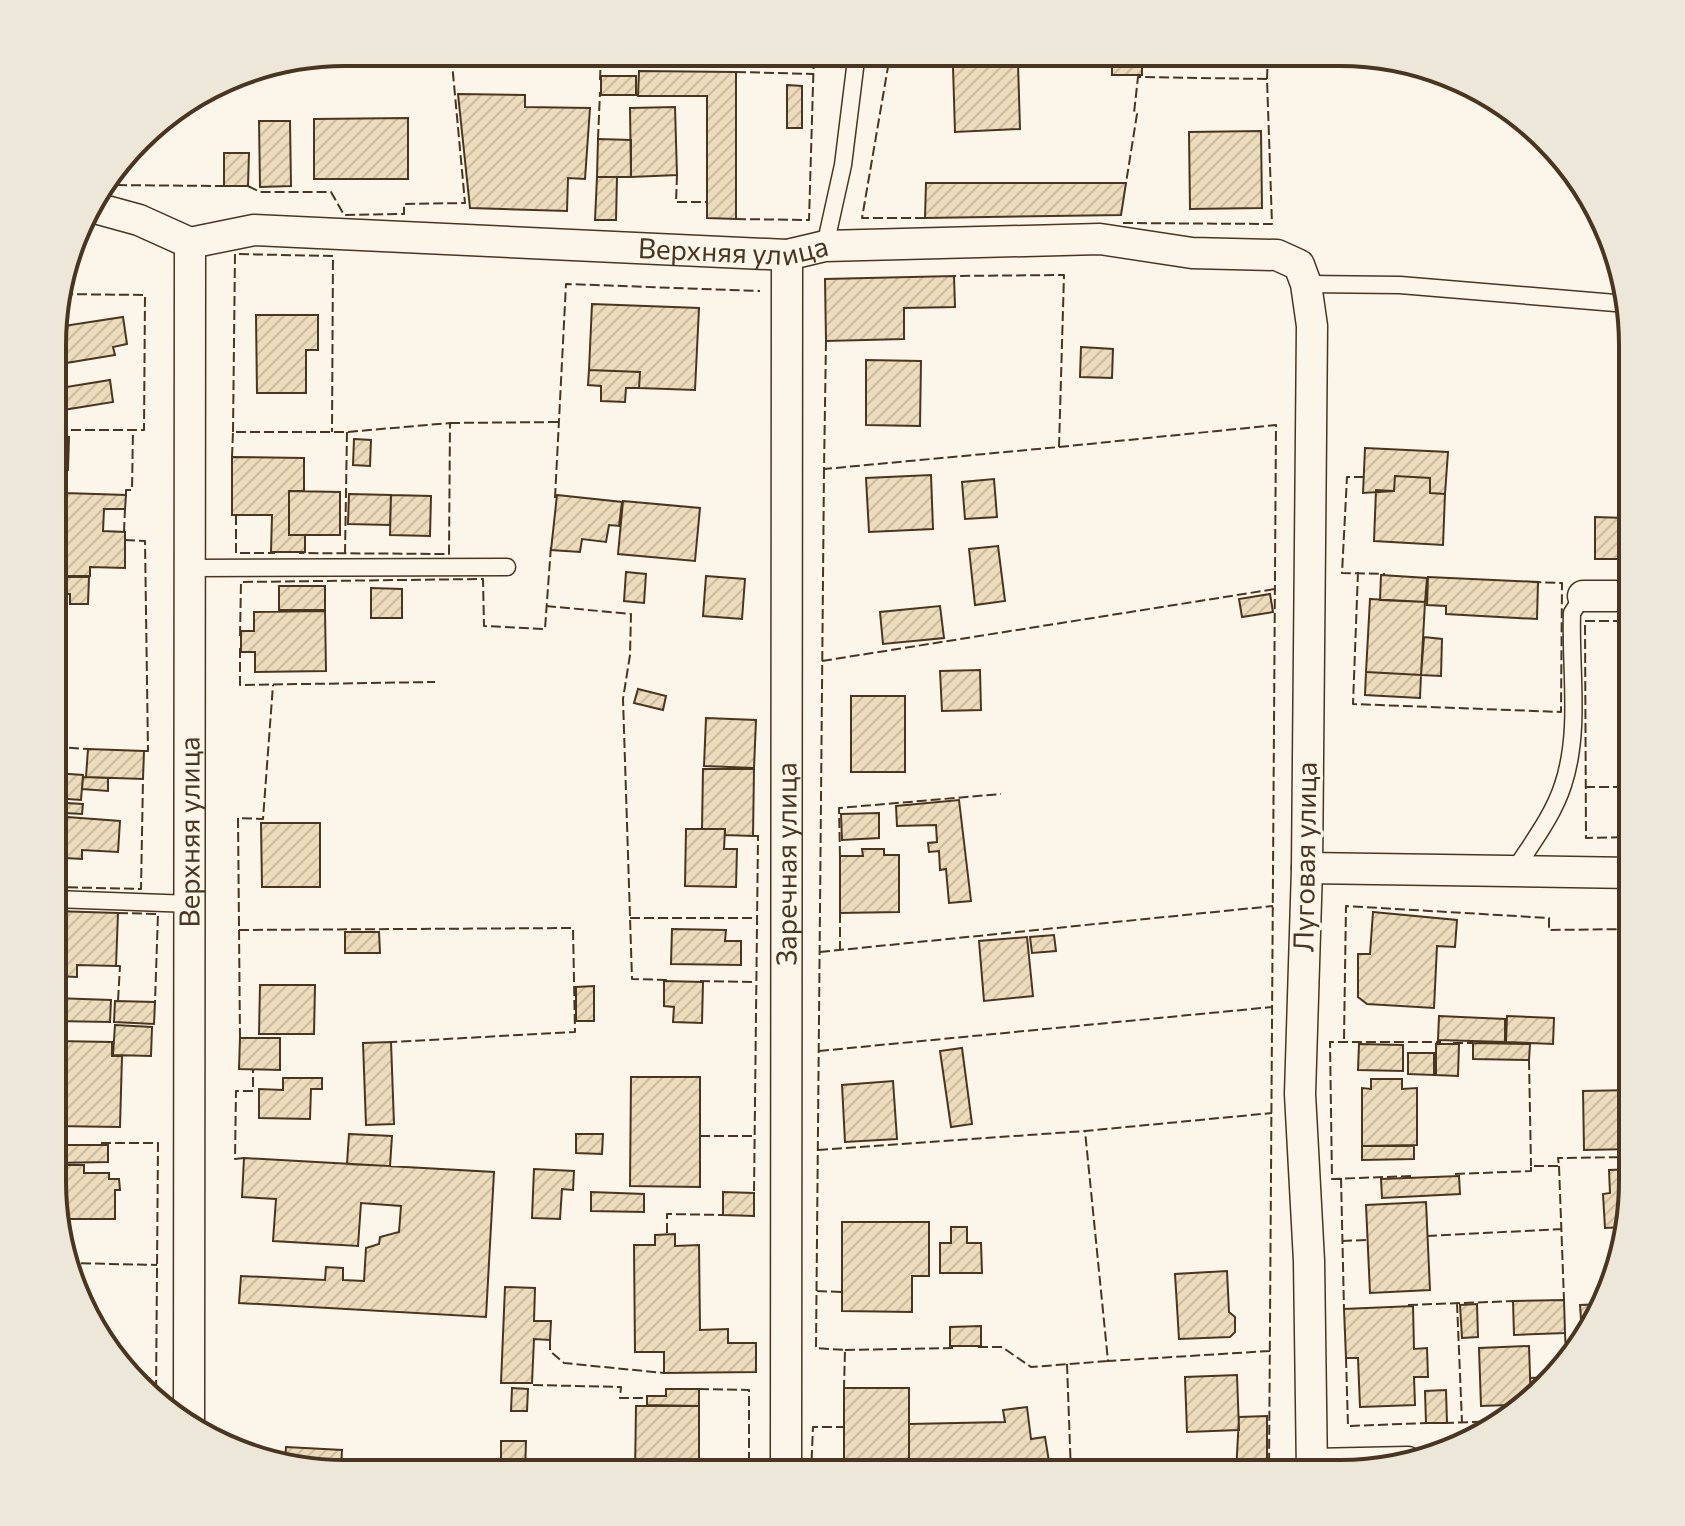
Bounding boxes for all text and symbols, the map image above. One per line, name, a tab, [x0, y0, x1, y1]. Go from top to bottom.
street label: Верхняя улица	[637, 228, 831, 272]
street label: Верхняя улица	[171, 736, 206, 928]
street label: Заречная улица	[768, 762, 803, 966]
street label: Луговая улица	[1285, 762, 1323, 952]

